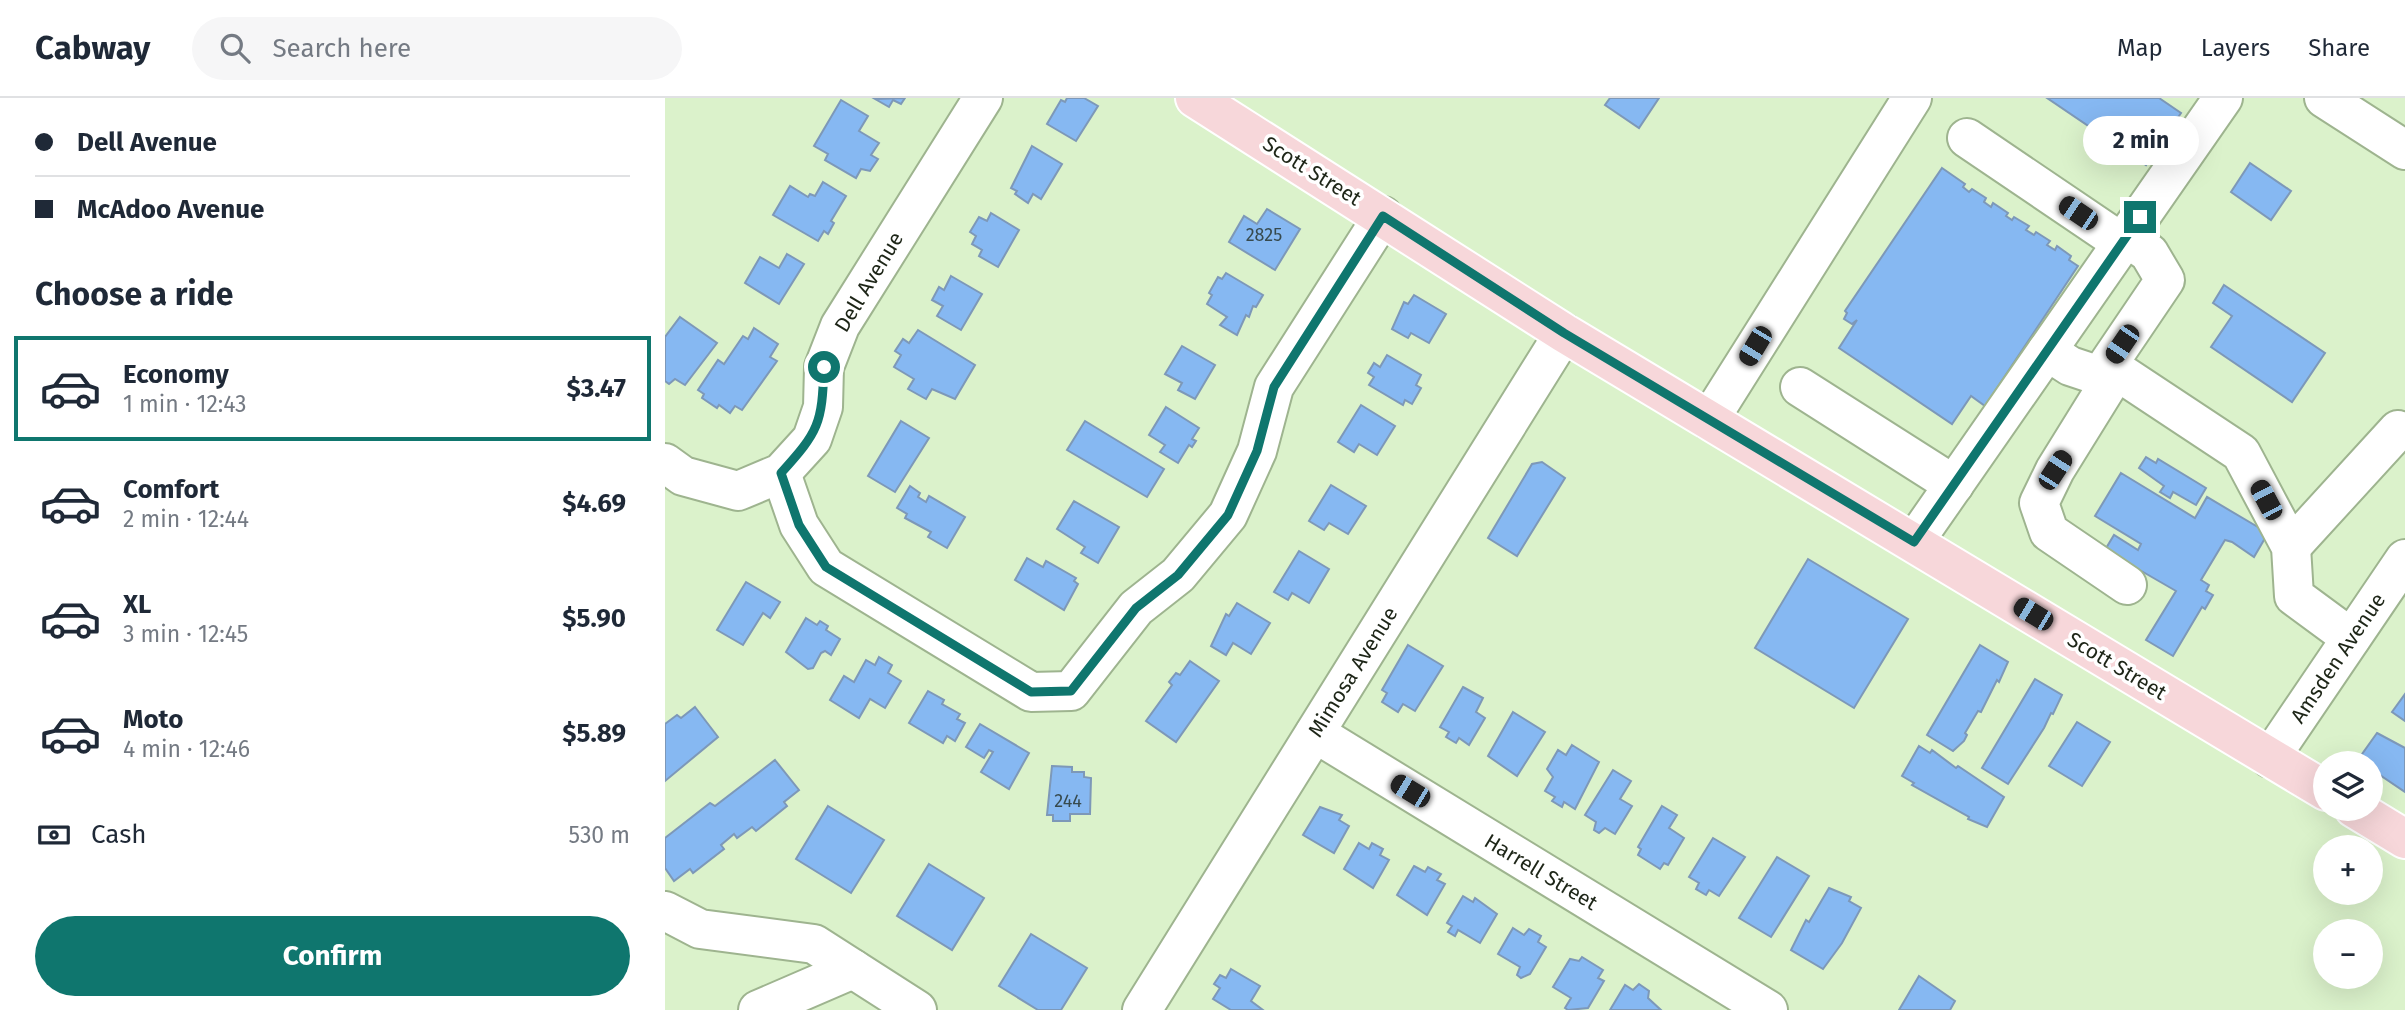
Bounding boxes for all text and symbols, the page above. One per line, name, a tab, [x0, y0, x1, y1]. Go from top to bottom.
search box	[192, 17, 682, 80]
text: Cabway	[35, 28, 150, 68]
icon: search	[216, 29, 254, 67]
text: Search here	[272, 33, 411, 64]
text: Map	[2117, 34, 2163, 62]
text: Layers	[2201, 34, 2270, 62]
text: Share	[2308, 34, 2370, 62]
callout: 2 min	[2082, 116, 2198, 164]
text: 2 min	[2113, 126, 2169, 154]
text: Dell Avenue	[77, 127, 217, 158]
street label: Scott Street	[1258, 131, 1366, 212]
car	[2055, 193, 2102, 233]
text: McAdoo Avenue	[77, 194, 264, 225]
route end	[2124, 201, 2156, 233]
house number: 2825	[1246, 224, 1282, 246]
street label: Dell Avenue	[829, 227, 909, 337]
text: Choose a ride	[35, 275, 233, 313]
car	[2102, 321, 2143, 367]
car	[1736, 323, 1775, 369]
route start	[808, 351, 840, 383]
icon: car	[39, 357, 102, 420]
text: Economy	[123, 359, 229, 390]
text: $3.47	[566, 373, 626, 404]
text: 1 min · 12:43	[123, 390, 247, 418]
car	[2035, 447, 2076, 493]
icon: car	[39, 472, 102, 535]
text: Comfort	[123, 474, 219, 505]
car	[2247, 477, 2286, 523]
text: $4.69	[562, 488, 626, 519]
text: 2 min · 12:44	[123, 505, 249, 533]
icon: car	[39, 587, 102, 650]
street label: Amsden Avenue	[2285, 588, 2391, 728]
text: XL	[123, 589, 151, 620]
car	[2010, 594, 2057, 634]
street label: Mimosa Avenue	[1303, 602, 1403, 742]
text: $5.90	[562, 603, 626, 634]
text: 3 min · 12:45	[123, 620, 248, 648]
street label: Scott Street	[2063, 626, 2172, 706]
icon: car	[39, 702, 102, 765]
text: Moto	[123, 704, 183, 735]
text: $5.89	[562, 718, 626, 749]
text: 4 min · 12:46	[123, 735, 250, 763]
map controls	[2313, 751, 2383, 989]
button: layers	[2313, 751, 2383, 821]
car	[1387, 771, 1434, 811]
house number: 244	[1054, 790, 1082, 812]
icon: cash	[35, 816, 73, 854]
text: Cash	[91, 819, 147, 850]
text: 530 m	[569, 821, 630, 849]
street label: Harrell Street	[1480, 828, 1603, 916]
button: +	[2313, 835, 2383, 905]
button: Confirm	[35, 916, 630, 996]
button: −	[2313, 919, 2383, 989]

